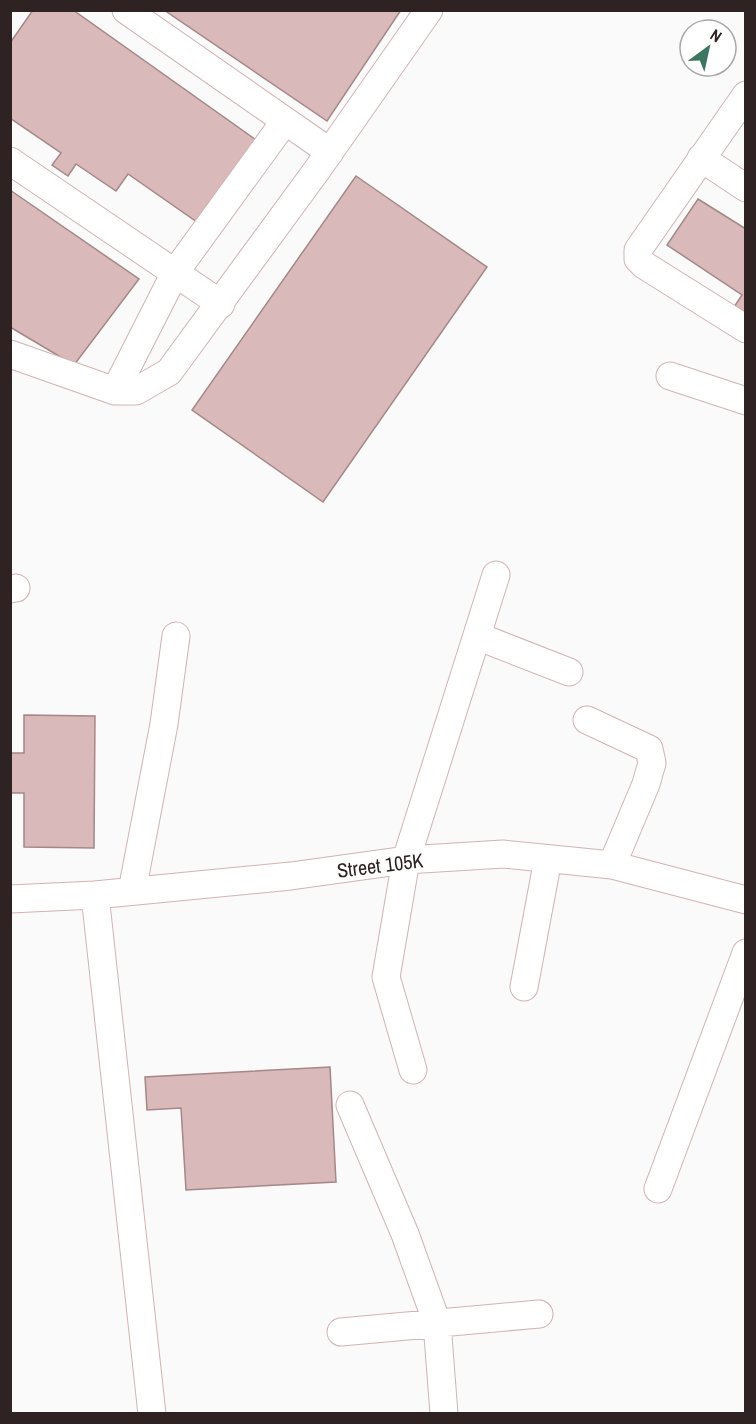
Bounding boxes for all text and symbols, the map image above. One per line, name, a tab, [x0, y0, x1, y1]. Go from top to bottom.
north arrow	[678, 18, 738, 78]
text: N	[706, 24, 726, 47]
street label: Street 105K	[335, 846, 425, 884]

